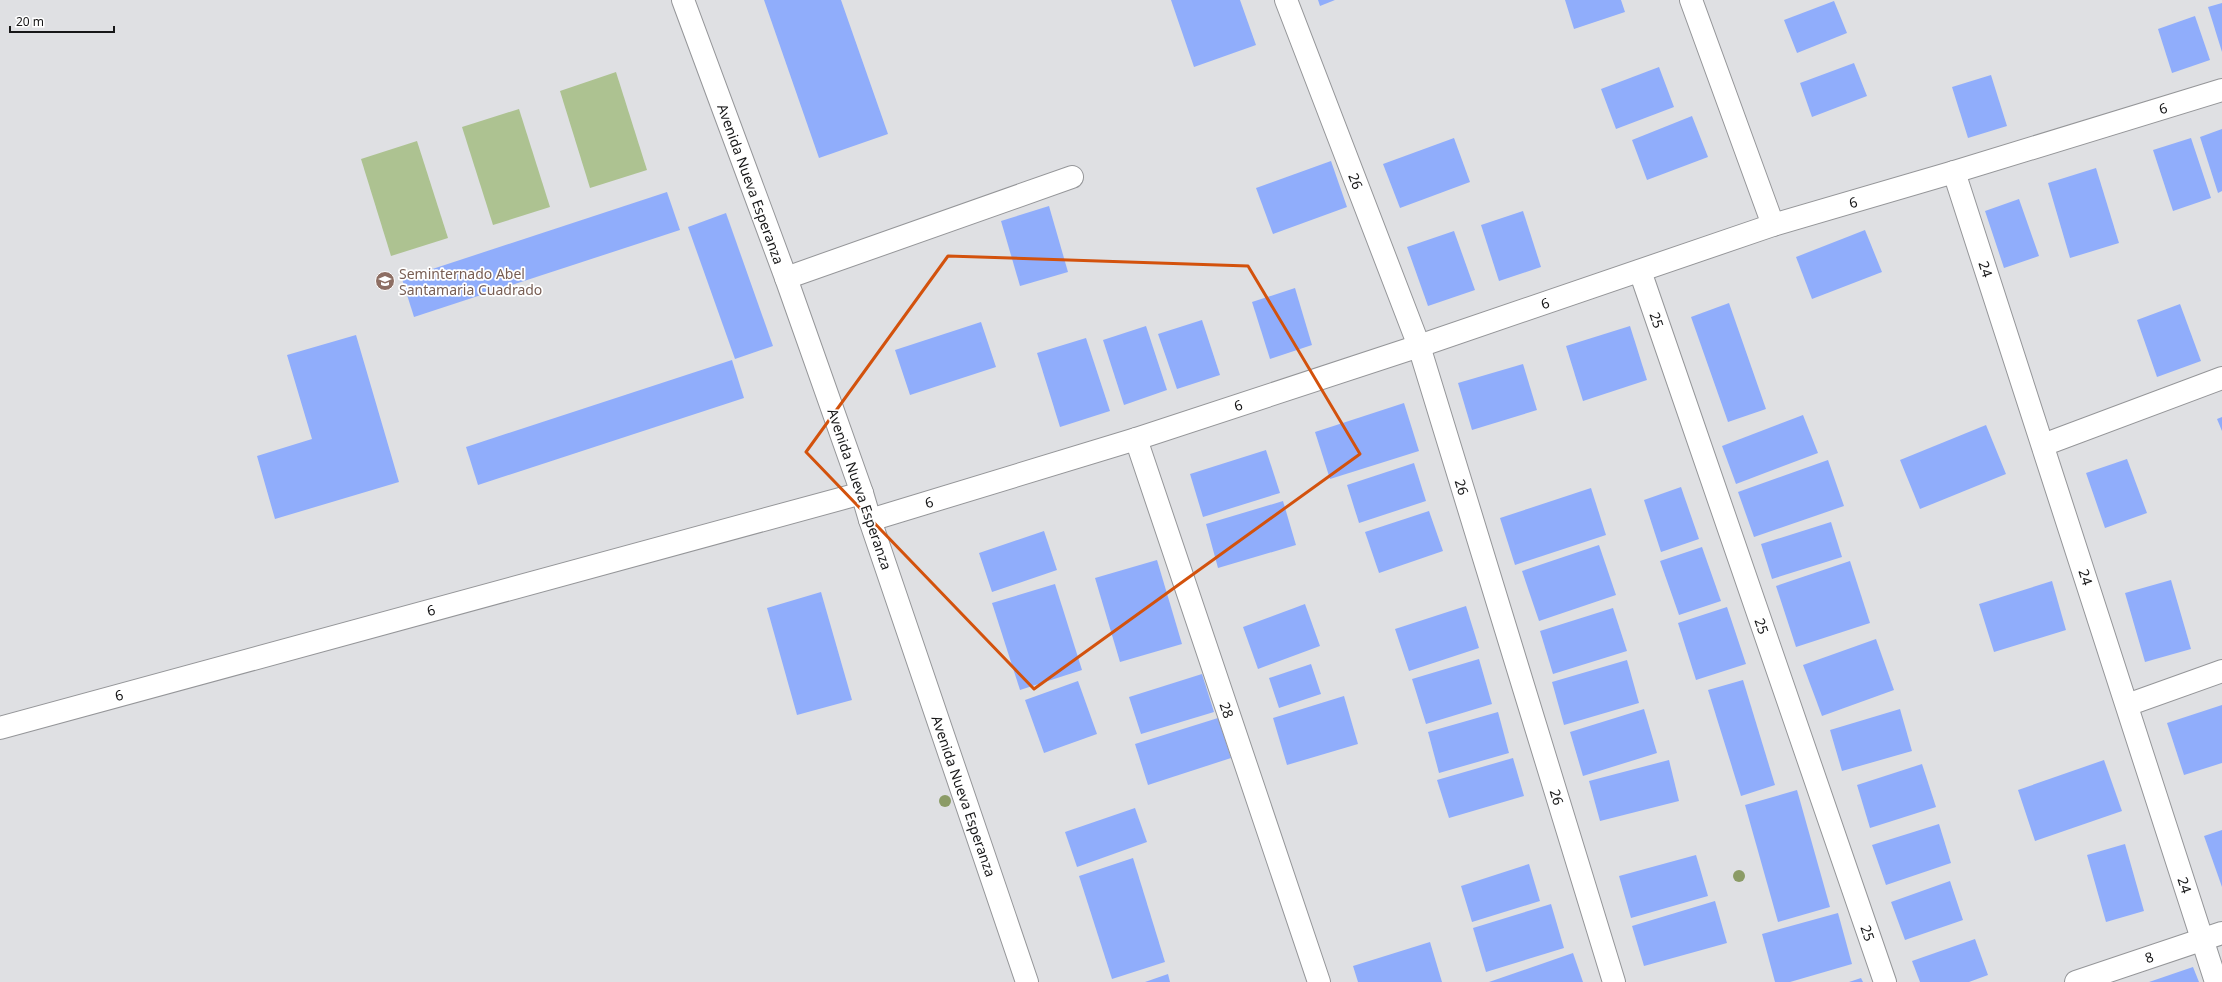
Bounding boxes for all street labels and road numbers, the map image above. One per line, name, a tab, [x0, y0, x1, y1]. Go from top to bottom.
street label: 6	[2156, 98, 2170, 118]
street label: Avenida Nueva Esperanza	[713, 101, 789, 267]
street label: 26	[1344, 170, 1368, 192]
street label: 6	[1847, 192, 1859, 212]
street label: 24	[1974, 258, 1998, 280]
street label: 6	[1538, 293, 1552, 313]
street label: 25	[1645, 309, 1669, 331]
street label: 6	[1231, 395, 1245, 415]
street label: Avenida Nueva Esperanza	[823, 406, 897, 572]
street label: 26	[1451, 477, 1473, 497]
street label: 6	[922, 492, 936, 512]
street label: 24	[2074, 566, 2098, 588]
street label: 6	[425, 600, 437, 620]
street label: 25	[1750, 615, 1774, 637]
street label: 6	[113, 685, 125, 705]
street label: 28	[1215, 699, 1239, 721]
street label: Avenida Nueva Esperanza	[927, 713, 1001, 879]
street label: 26	[1546, 787, 1568, 807]
street label: 24	[2173, 874, 2197, 896]
street label: 25	[1856, 922, 1880, 944]
street label: 8	[2142, 947, 2156, 967]

